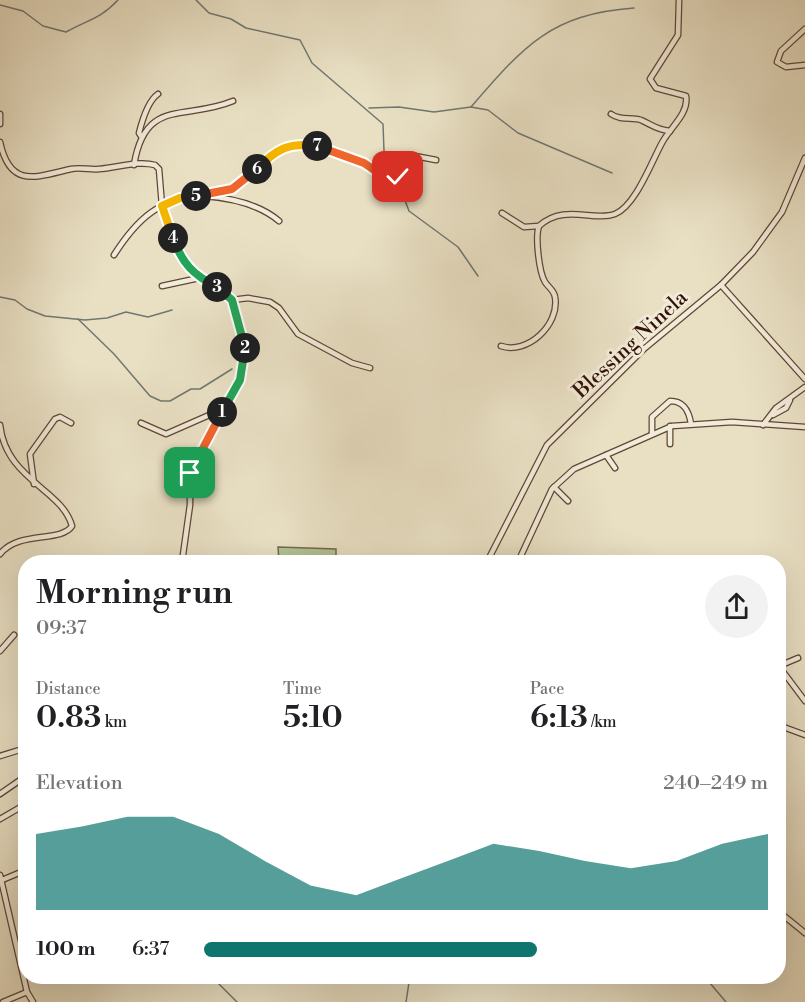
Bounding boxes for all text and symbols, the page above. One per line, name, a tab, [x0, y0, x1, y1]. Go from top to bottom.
pin: 7	[302, 131, 332, 161]
text: 7	[312, 136, 322, 156]
pin	[372, 151, 423, 202]
pin: 6	[242, 154, 272, 184]
text: 6	[252, 159, 262, 179]
icon: check	[381, 160, 414, 193]
pin: 5	[181, 181, 211, 211]
text: 5	[191, 186, 201, 206]
pin: 4	[158, 223, 188, 253]
text: 4	[168, 228, 178, 248]
pin: 3	[202, 272, 232, 302]
text: 3	[212, 277, 222, 297]
street label: Blessing Ninela	[567, 285, 694, 405]
pin: 2	[230, 333, 260, 363]
text: 2	[240, 338, 250, 358]
pin: 1	[207, 397, 237, 427]
text: 1	[218, 402, 226, 422]
pin	[164, 447, 215, 498]
icon: arrive	[173, 456, 206, 489]
text: Morning run	[36, 573, 233, 614]
button: share	[705, 575, 768, 638]
text: 09:37	[36, 616, 87, 641]
text: Distance	[36, 679, 101, 699]
text: Time	[283, 679, 322, 699]
text: Pace	[530, 679, 564, 699]
text: 0.83	[36, 699, 101, 737]
text: 5:10	[283, 699, 343, 737]
text: 6:13	[530, 699, 588, 737]
text: km	[101, 712, 127, 732]
text: /km	[588, 712, 617, 732]
text: Elevation	[36, 771, 123, 796]
text: 240–249 m	[663, 771, 768, 796]
text: 100 m	[36, 937, 95, 962]
text: 6:37	[132, 937, 169, 962]

